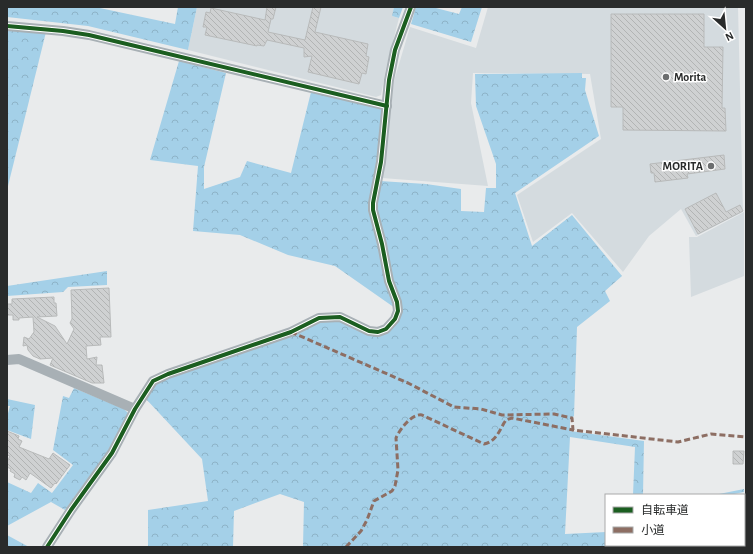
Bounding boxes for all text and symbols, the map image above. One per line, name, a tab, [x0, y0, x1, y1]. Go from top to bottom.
north arrow	[705, 8, 745, 48]
text: N	[723, 30, 735, 43]
place label: Morita	[674, 71, 707, 83]
marker: Morita	[661, 72, 671, 82]
place label: MORITA	[663, 160, 704, 172]
marker: MORITA	[706, 161, 716, 171]
legend	[605, 494, 745, 546]
text: 自転車道	[641, 503, 689, 516]
text: 小道	[641, 523, 665, 536]

